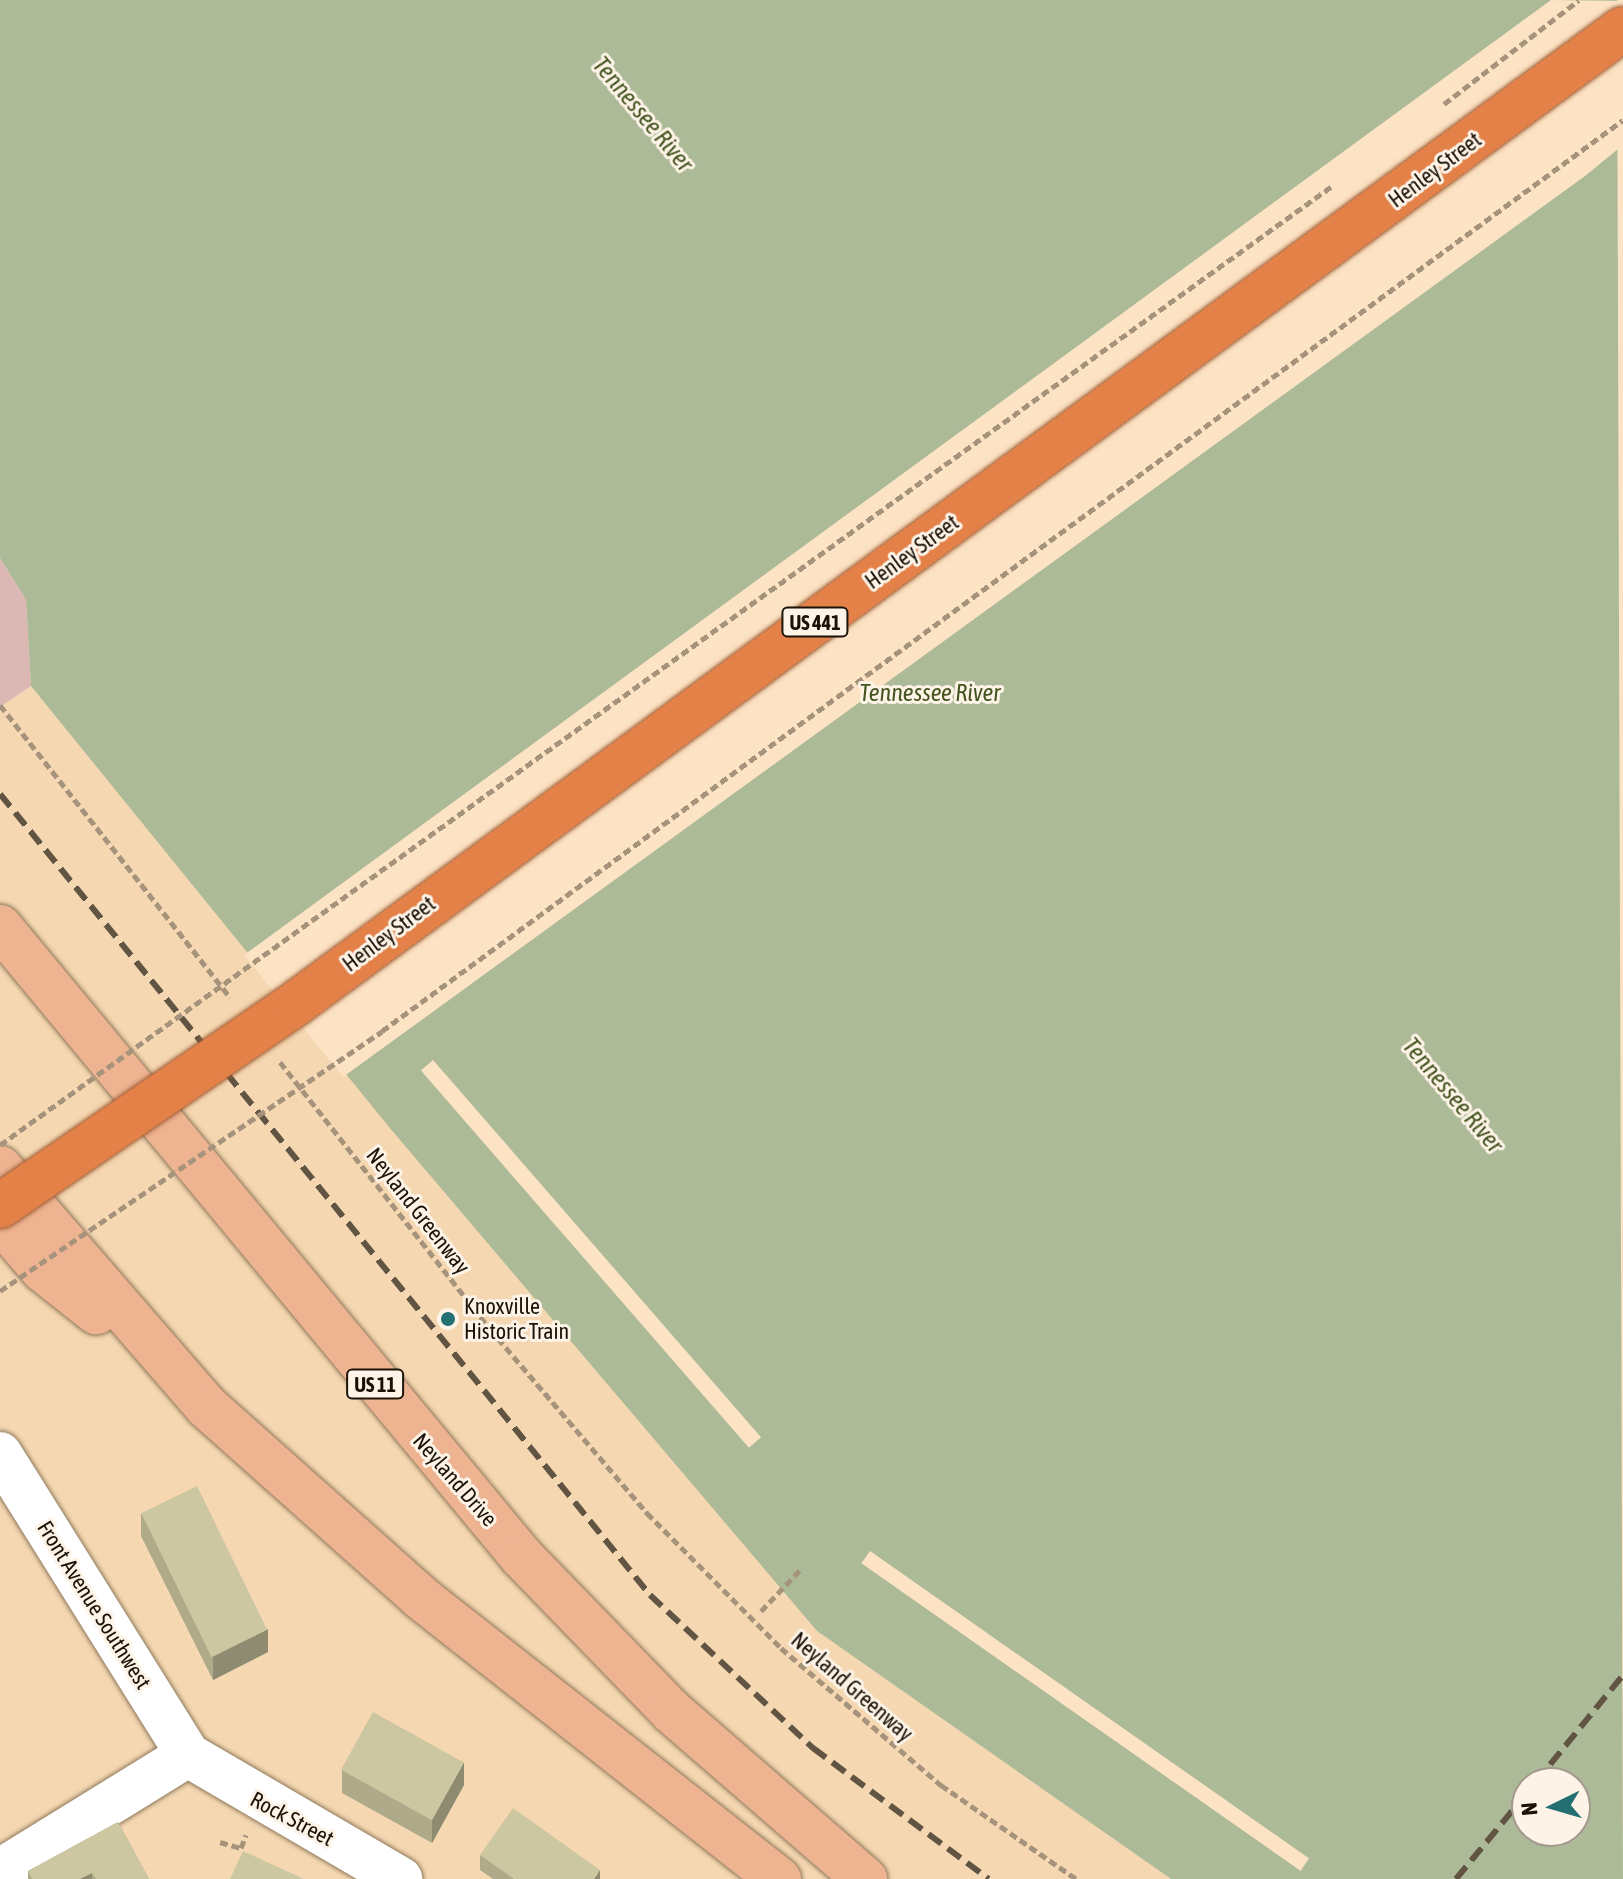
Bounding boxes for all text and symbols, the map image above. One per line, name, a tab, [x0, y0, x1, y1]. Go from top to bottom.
water label: Tennessee River	[587, 51, 699, 177]
street label: Henley Street	[1383, 127, 1487, 213]
street label: Henley Street	[860, 509, 964, 595]
road number: US 441	[781, 606, 849, 638]
water label: Tennessee River	[860, 679, 1000, 707]
street label: Henley Street	[337, 891, 441, 977]
water label: Tennessee River	[1397, 1032, 1509, 1158]
street label: Neyland Greenway	[361, 1143, 475, 1279]
place label: Knoxville Historic Train	[464, 1293, 569, 1344]
marker: Knoxville Historic Train	[439, 1310, 457, 1328]
road number: US 11	[345, 1368, 405, 1400]
street label: Neyland Drive	[407, 1428, 503, 1532]
street label: Front Avenue Southwest	[32, 1516, 156, 1694]
street label: Neyland Greenway	[786, 1627, 918, 1747]
north arrow	[1511, 1767, 1591, 1847]
street label: Rock Street	[246, 1786, 338, 1852]
text: N	[1516, 1801, 1543, 1817]

